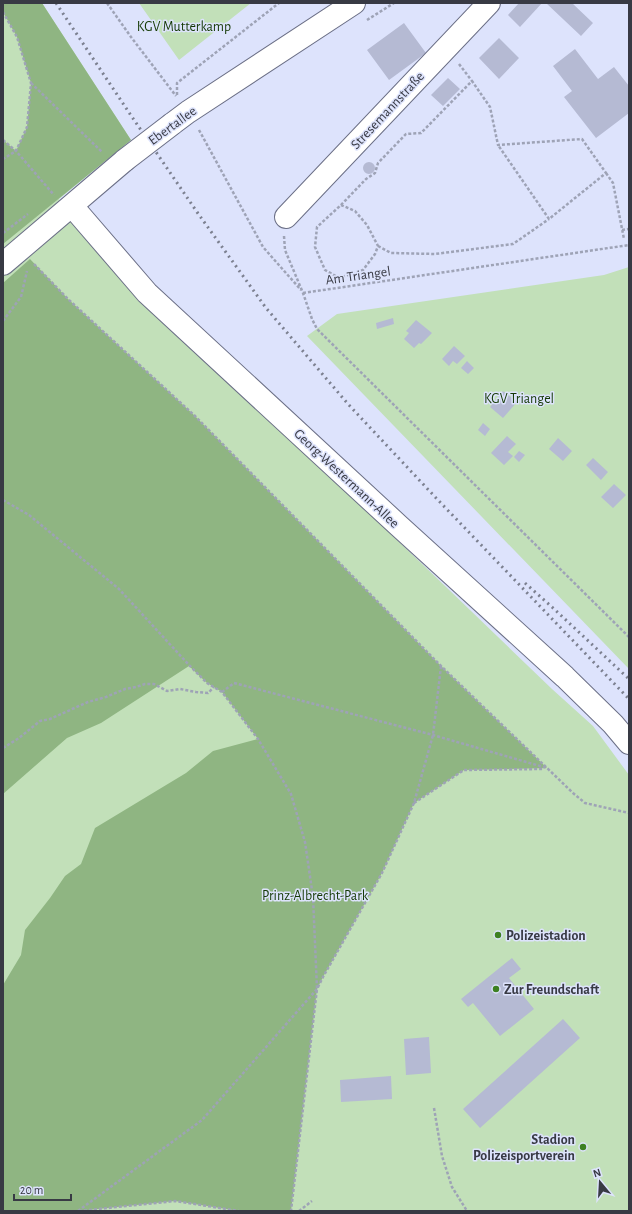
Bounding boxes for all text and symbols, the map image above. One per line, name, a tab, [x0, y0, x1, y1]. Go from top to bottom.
park label: KGV Mutterkamp	[137, 20, 231, 34]
street label: Stresemannstraße	[348, 69, 427, 152]
street label: Ebertallee	[146, 104, 199, 148]
street label: Am Triangel	[325, 264, 392, 287]
park label: KGV Triangel	[484, 392, 554, 406]
street label: Georg-Westermann-Allee	[291, 427, 402, 531]
park label: Prinz-Albrecht-Park	[262, 889, 369, 903]
place label: Polizeistadion	[506, 929, 586, 943]
marker: Polizeistadion	[493, 930, 503, 940]
place label: Zur Freundschaft	[504, 983, 600, 997]
marker: Zur Freundschaft	[491, 984, 501, 994]
place label: Stadion Polizeisportverein	[473, 1133, 575, 1163]
marker: Stadion Polizeisportverein	[578, 1142, 588, 1152]
north arrow	[580, 1162, 620, 1202]
text: N	[592, 1167, 602, 1179]
scale bar	[14, 1176, 71, 1202]
text: 20 m	[20, 1184, 43, 1196]

